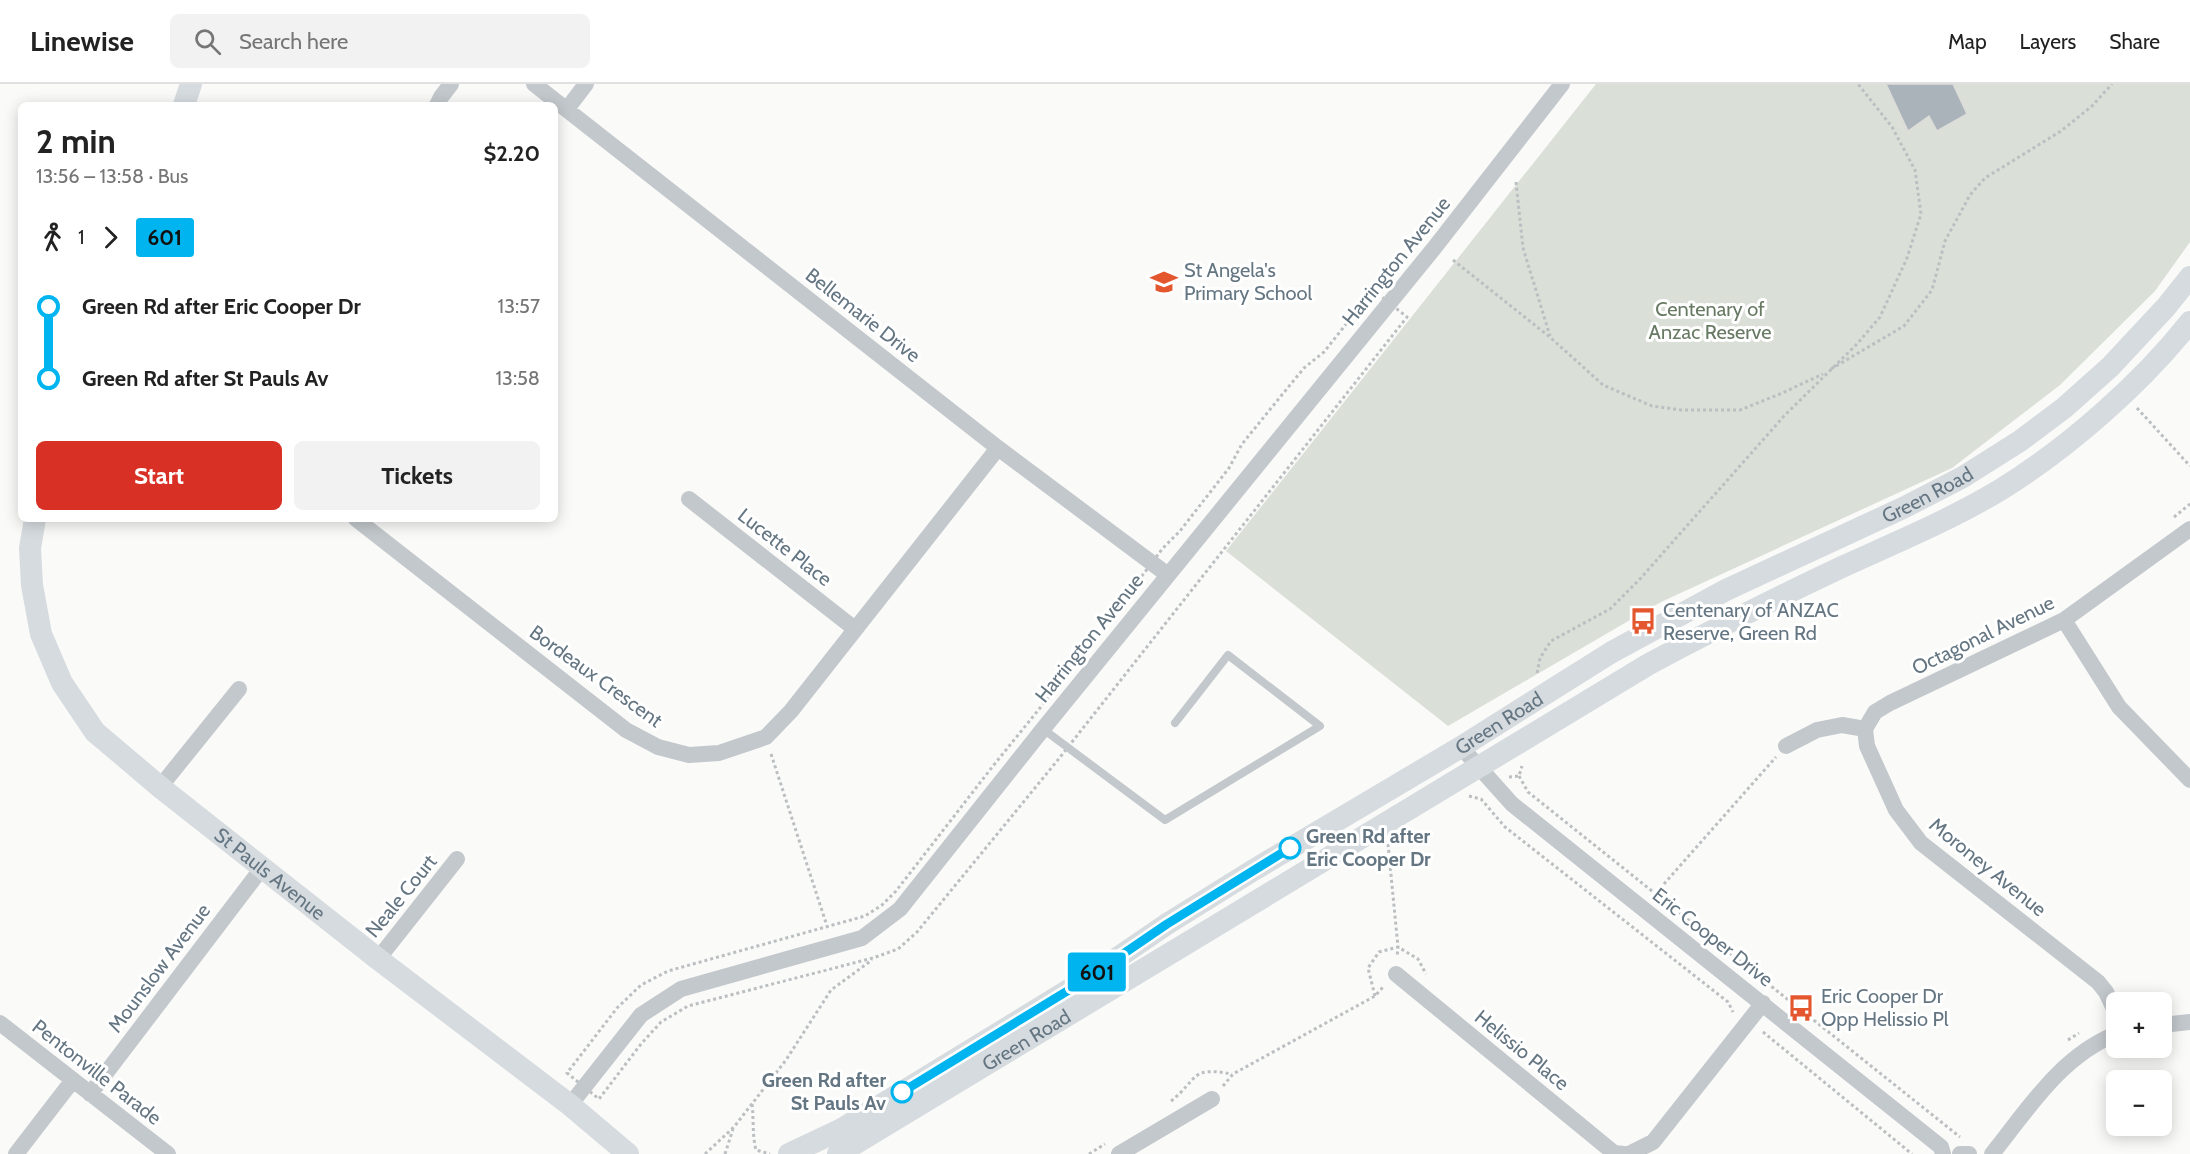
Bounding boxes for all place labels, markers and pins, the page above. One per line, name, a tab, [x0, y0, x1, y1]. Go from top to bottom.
place label: St Angela's Primary School	[1184, 258, 1312, 305]
school or university icon: St Angela's Primary School	[1149, 267, 1179, 297]
place label: Centenary of ANZAC Reserve, Green Rd	[1663, 598, 1839, 645]
bus stop icon: Centenary of ANZAC Reserve, Green Rd	[1628, 606, 1658, 636]
place label: Green Rd after Eric Cooper Dr	[1306, 824, 1431, 871]
marker: Green Rd after Eric Cooper Dr	[1279, 837, 1301, 859]
place label: Eric Cooper Dr Opp Helissio Pl	[1821, 984, 1949, 1031]
bus stop icon: Eric Cooper Dr Opp Helissio Pl	[1786, 993, 1816, 1023]
place label: Green Rd after St Pauls Av	[762, 1068, 886, 1115]
marker: Green Rd after St Pauls Av	[891, 1081, 913, 1103]

